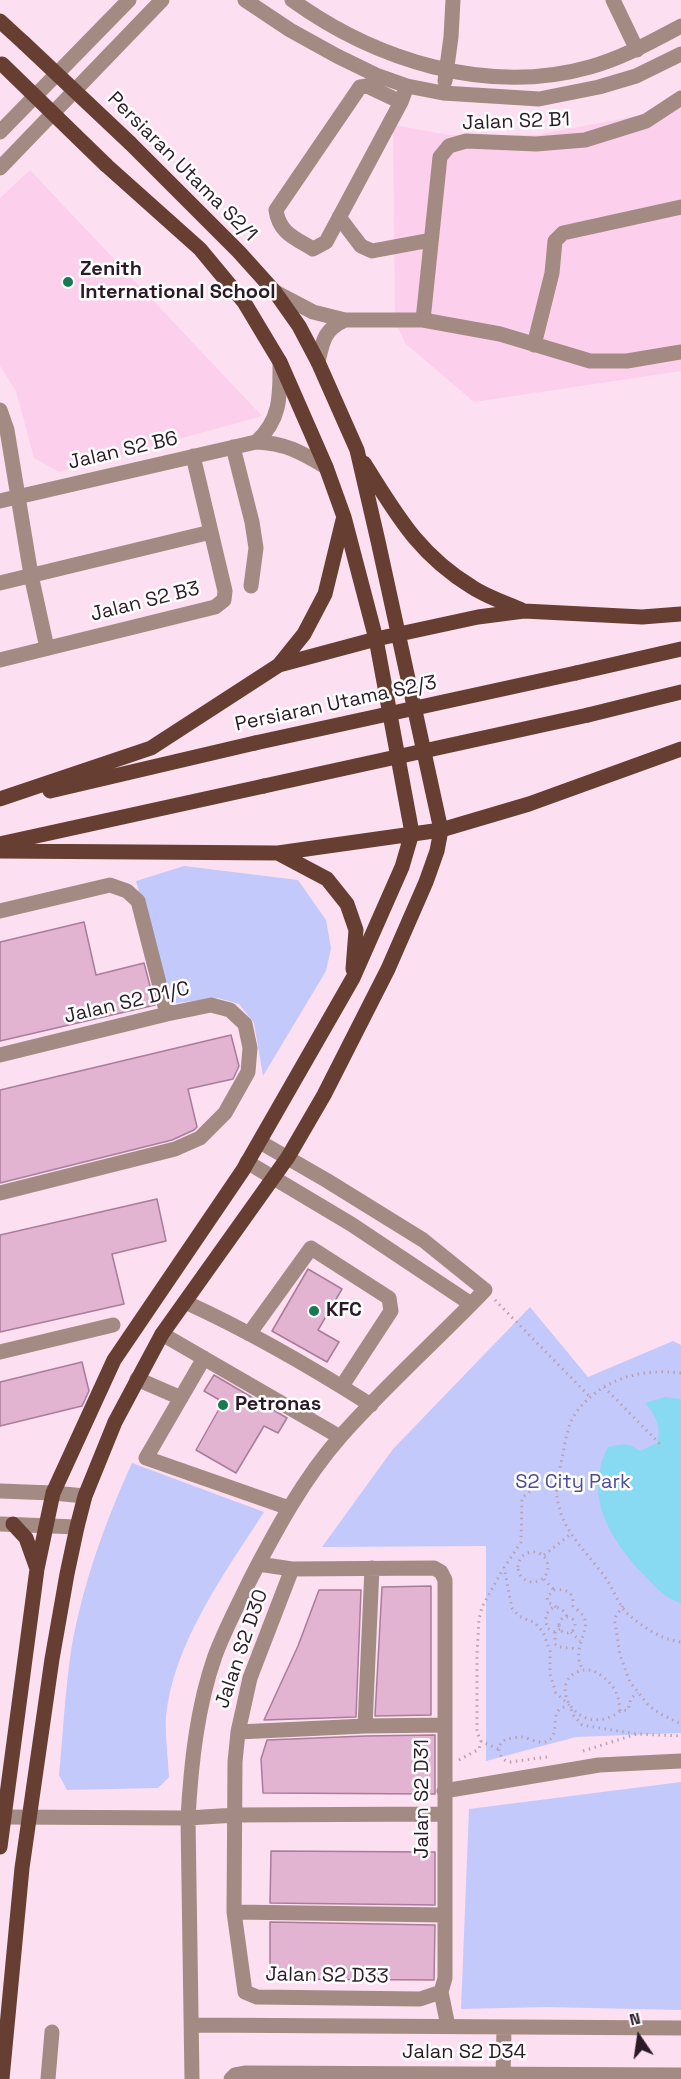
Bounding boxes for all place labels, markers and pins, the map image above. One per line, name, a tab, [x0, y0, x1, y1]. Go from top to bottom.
place label: Zenith International School	[80, 258, 276, 305]
marker: Zenith International School	[61, 275, 75, 289]
place label: KFC	[326, 1299, 362, 1323]
marker: KFC	[307, 1304, 321, 1318]
place label: Petronas	[235, 1393, 321, 1417]
marker: Petronas	[216, 1398, 230, 1412]

